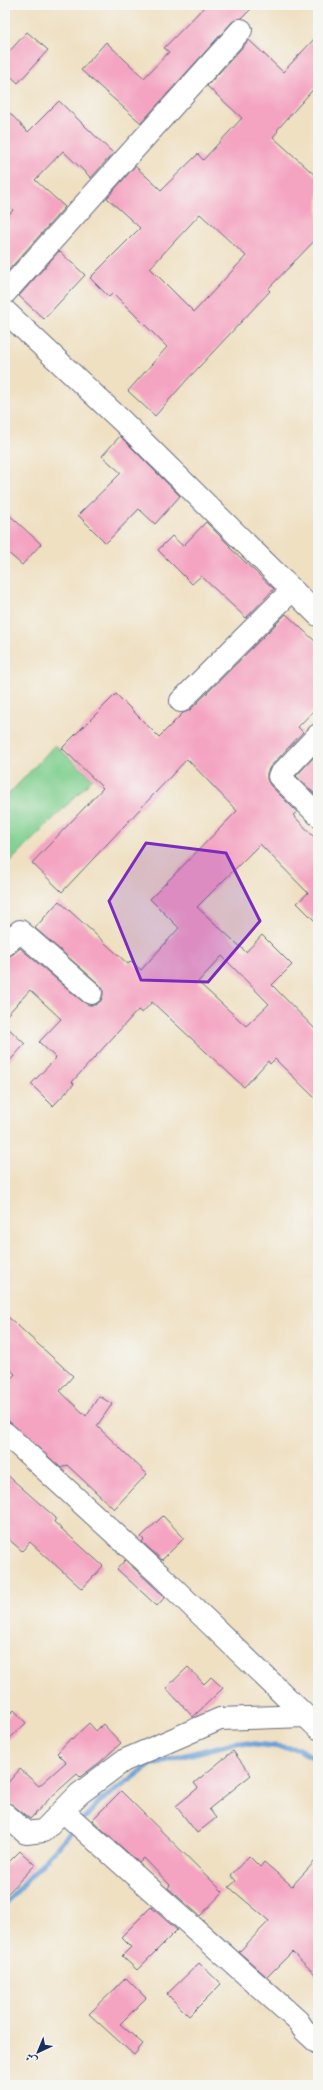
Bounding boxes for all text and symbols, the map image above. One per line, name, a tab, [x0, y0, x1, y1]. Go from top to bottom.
north arrow	[18, 2032, 58, 2072]
text: ش	[23, 2050, 40, 2067]

